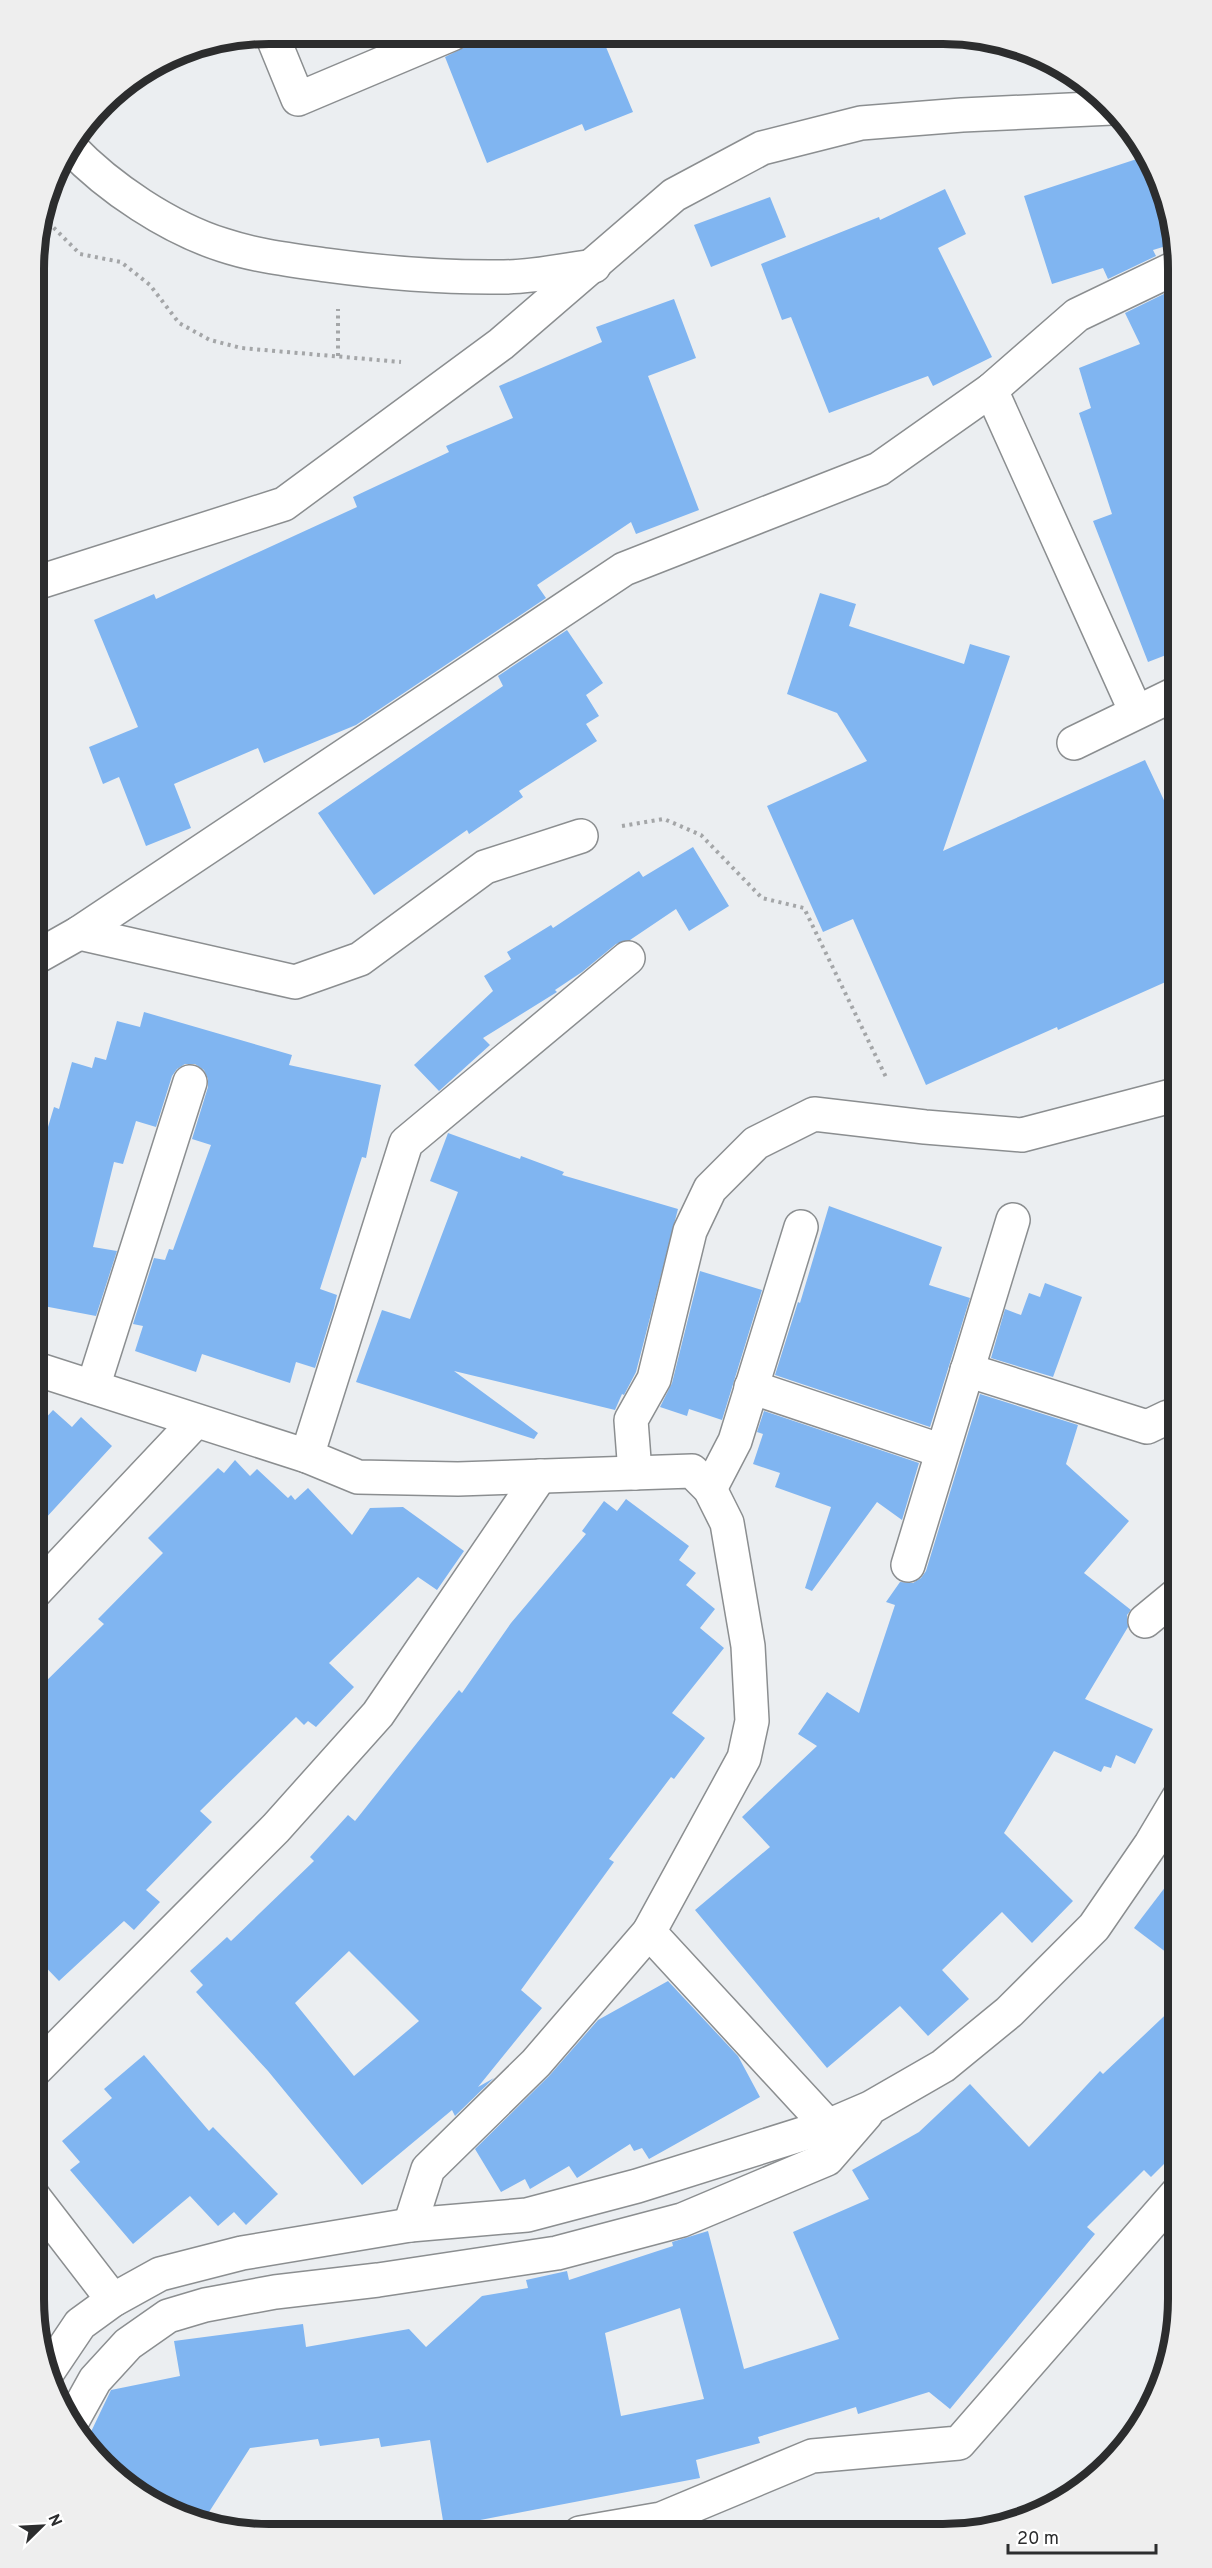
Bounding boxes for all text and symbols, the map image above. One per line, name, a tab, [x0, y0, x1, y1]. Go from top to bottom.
north arrow	[12, 2496, 72, 2556]
text: N	[42, 2511, 65, 2530]
scale bar	[1008, 2517, 1156, 2555]
text: 20 m	[1017, 2528, 1059, 2551]

